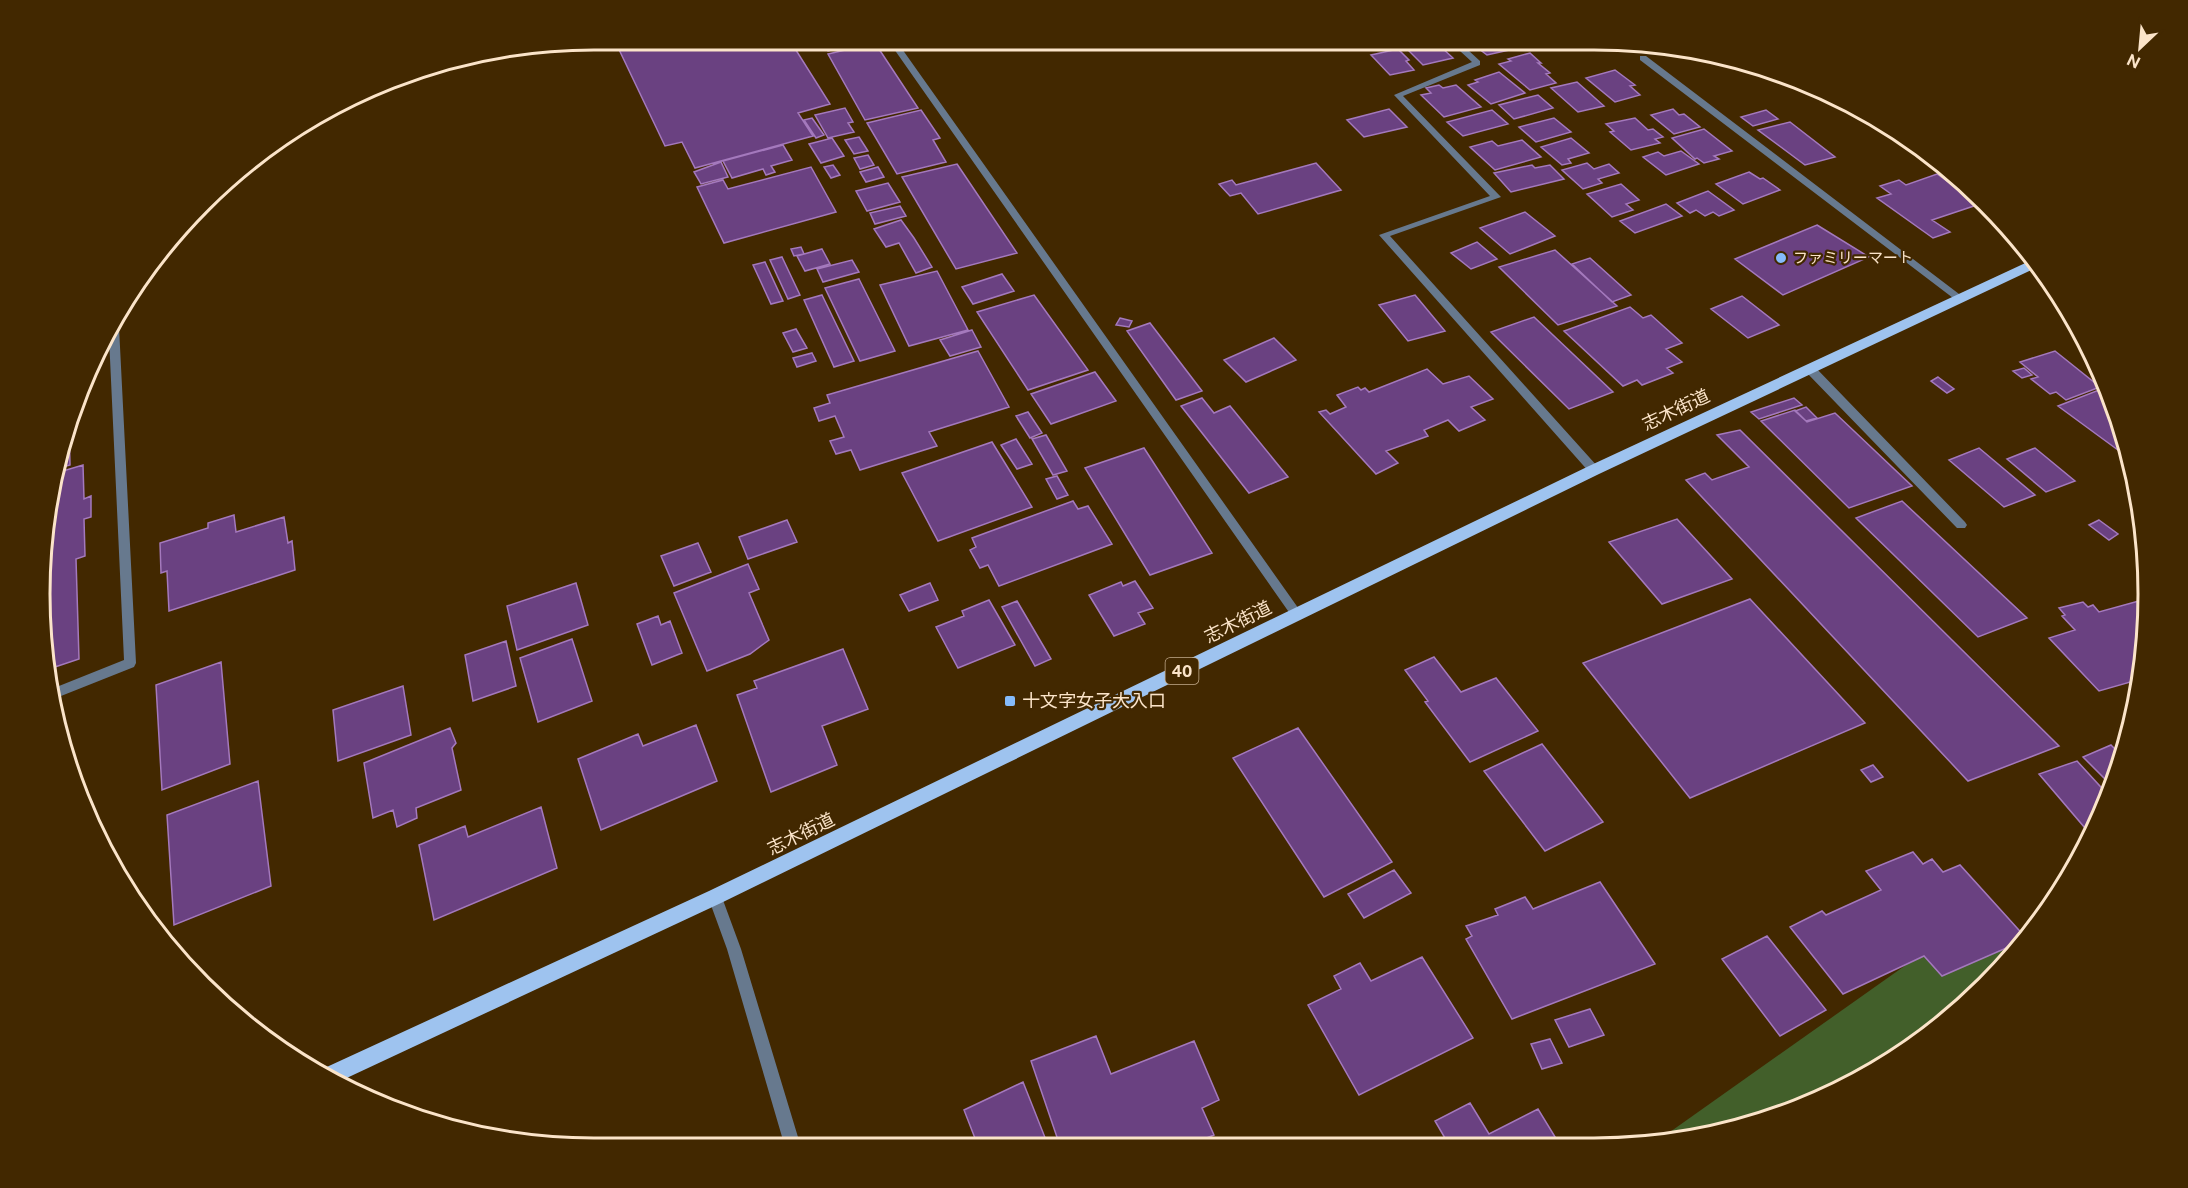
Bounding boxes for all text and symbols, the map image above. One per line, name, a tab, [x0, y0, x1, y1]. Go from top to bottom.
north arrow	[2110, 18, 2170, 78]
text: N	[2124, 50, 2143, 72]
place label: ファミリーマート	[1793, 249, 1913, 266]
marker: ファミリーマート	[1774, 251, 1788, 265]
street label: 志木街道	[1639, 385, 1713, 434]
street label: 志木街道	[1201, 596, 1275, 647]
road number: 40	[1166, 658, 1198, 684]
place label: 十文字女子大入口	[1022, 690, 1166, 711]
marker: 十文字女子大入口	[1003, 694, 1017, 708]
street label: 志木街道	[764, 808, 838, 859]

